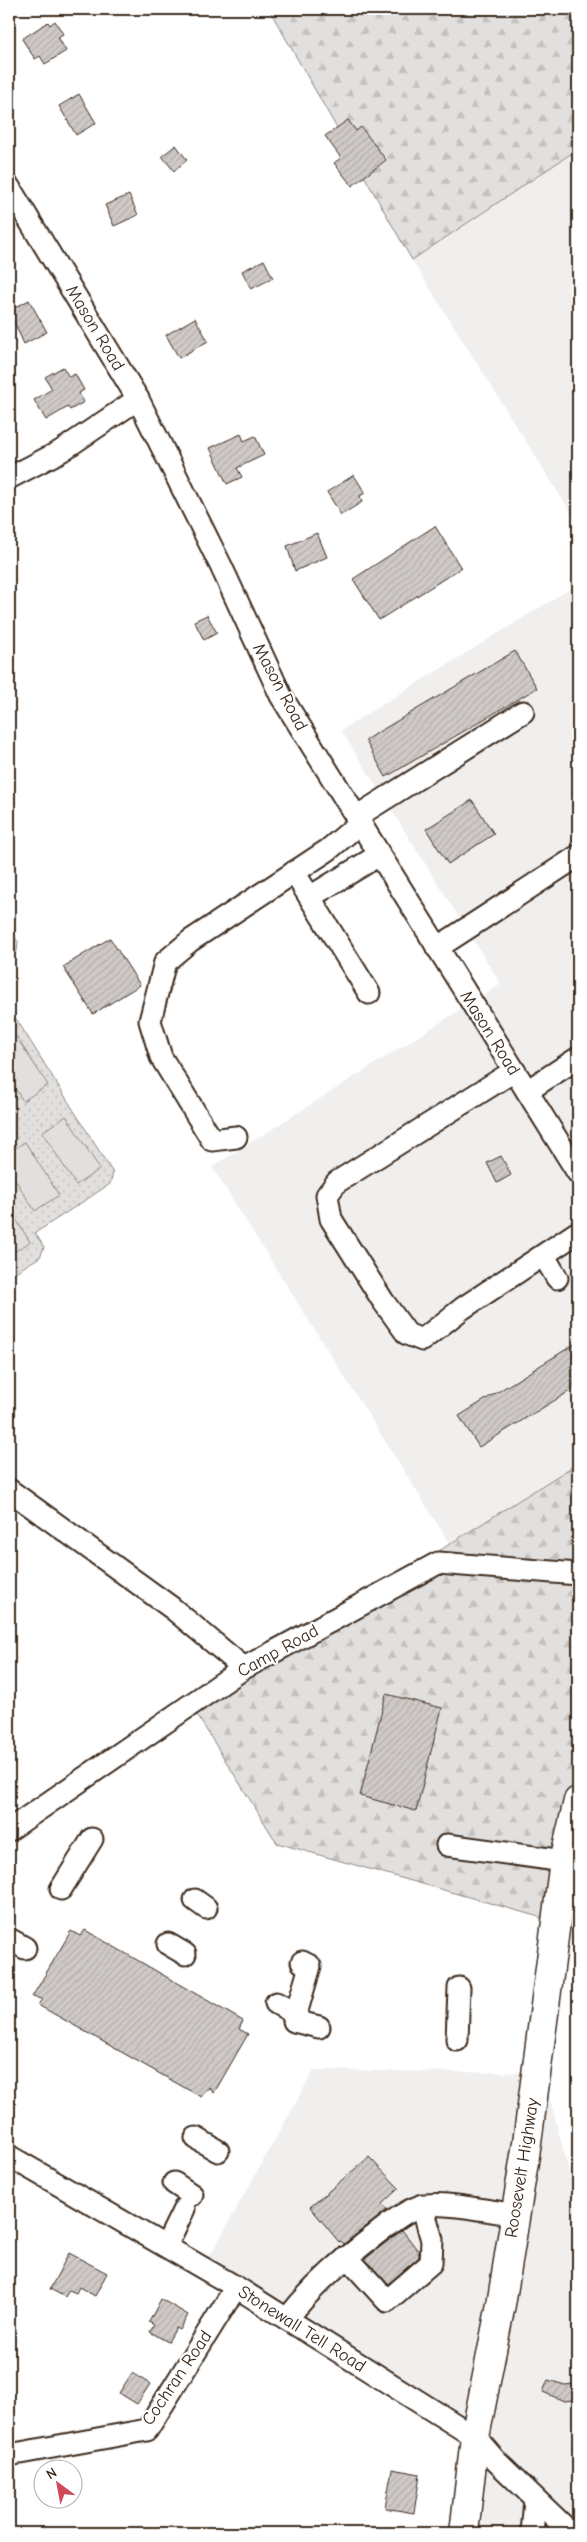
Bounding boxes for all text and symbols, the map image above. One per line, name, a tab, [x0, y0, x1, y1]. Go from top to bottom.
street label: Mason Road	[61, 281, 129, 375]
street label: Mason Road	[248, 640, 312, 734]
street label: Mason Road	[456, 987, 524, 1079]
street label: Camp Road	[234, 1620, 322, 1682]
street label: Roosevelt Highway	[501, 2096, 544, 2239]
street label: Stonewall Tell Road	[234, 2281, 370, 2377]
street label: Cochran Road	[138, 2327, 216, 2429]
north arrow	[32, 2460, 82, 2510]
text: N	[43, 2464, 60, 2483]

